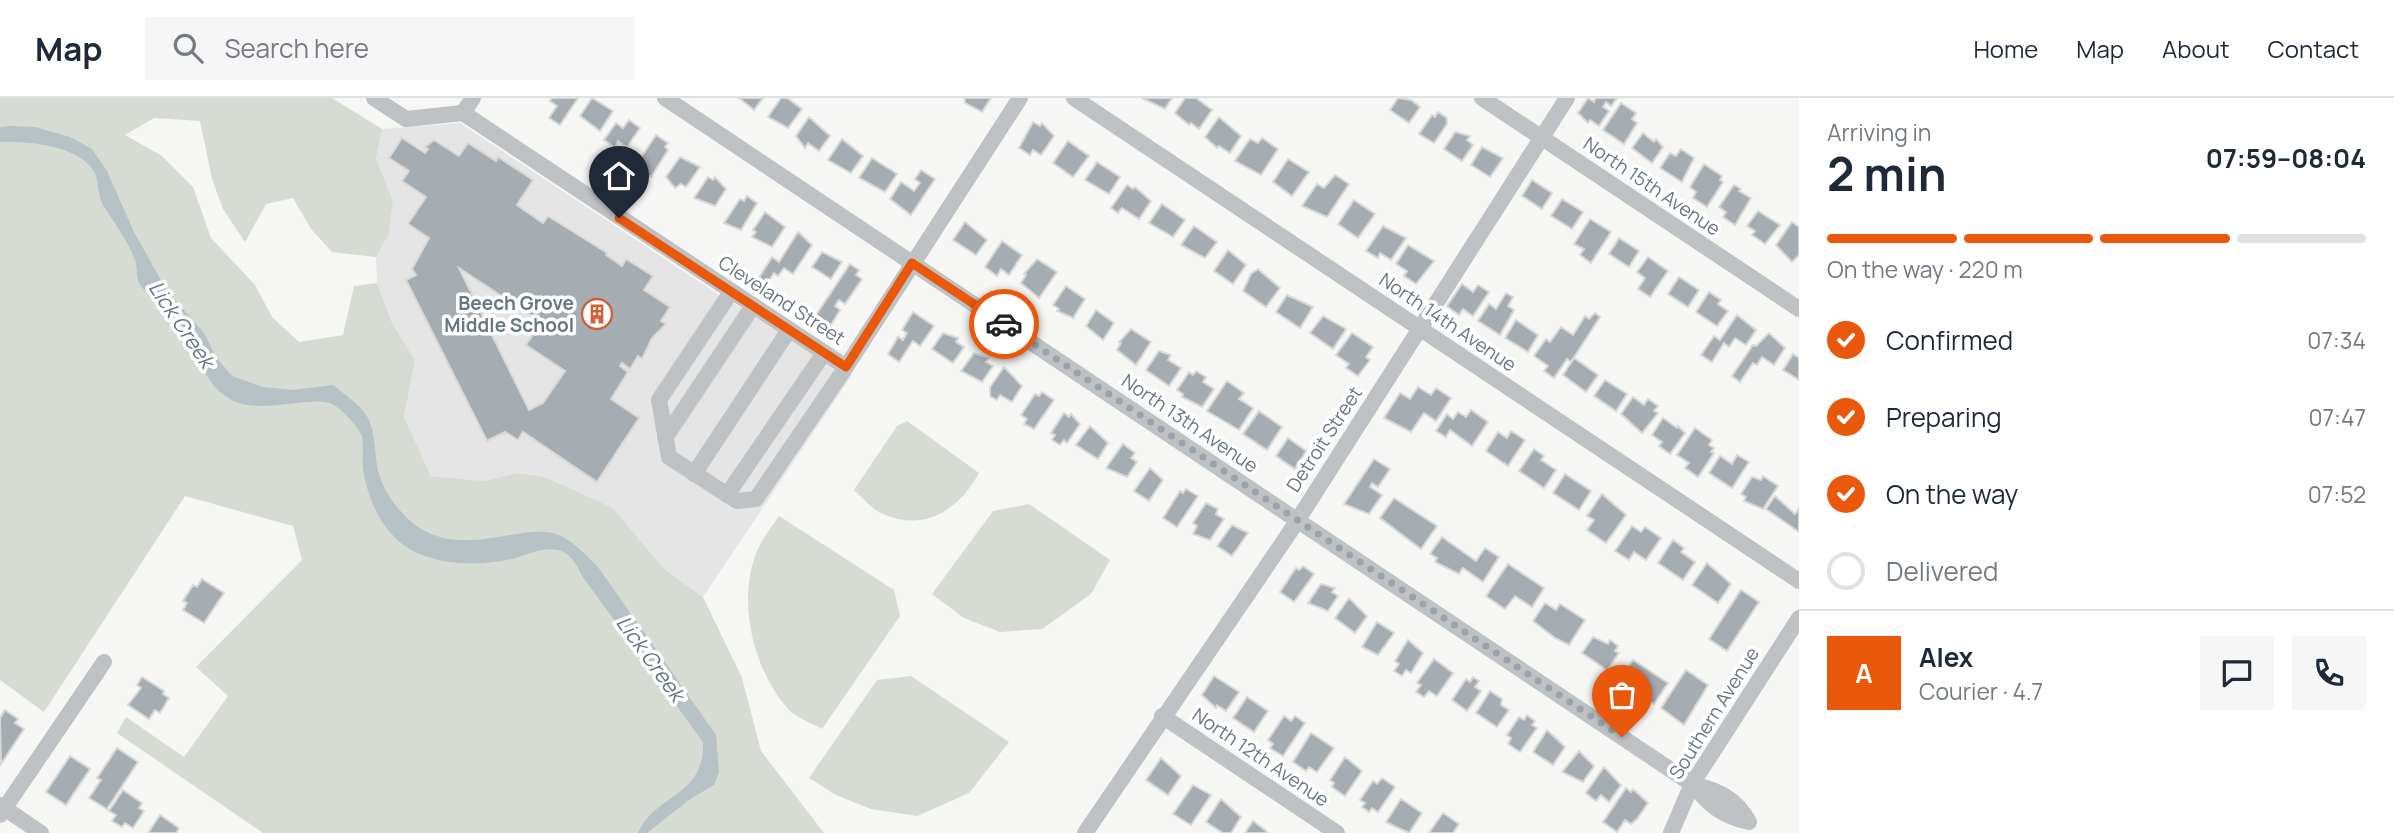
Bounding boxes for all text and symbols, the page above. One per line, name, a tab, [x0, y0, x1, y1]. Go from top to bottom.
search box	[145, 17, 635, 80]
text: Map	[35, 26, 103, 71]
icon: search	[169, 29, 207, 67]
text: Search here	[225, 30, 369, 66]
text: Home	[1973, 32, 2038, 65]
text: Map	[2076, 32, 2124, 65]
text: About	[2162, 32, 2230, 65]
text: Contact	[2268, 32, 2359, 65]
text: Arriving in	[1827, 116, 1932, 148]
street label: North 15th Avenue	[1578, 131, 1726, 241]
text: 07:59–08:04	[2206, 140, 2366, 176]
text: 2 min	[1827, 142, 1947, 205]
pin	[589, 146, 649, 218]
icon: home	[600, 157, 638, 195]
street label: Cleveland Street	[714, 249, 850, 351]
text: On the way · 220 m	[1827, 253, 2023, 285]
street label: North 14th Avenue	[1374, 266, 1522, 378]
water label: Lick Creek	[143, 275, 223, 375]
courier	[969, 289, 1039, 359]
place label: Beech Grove Middle School	[444, 290, 574, 338]
building icon: Beech Grove Middle School	[580, 297, 614, 331]
icon: car	[985, 305, 1023, 343]
icon: check	[1827, 321, 1865, 359]
text: Confirmed	[1886, 322, 2013, 358]
text: 07:34	[2307, 324, 2366, 356]
street label: North 13th Avenue	[1117, 368, 1263, 478]
street label: Detroit Street	[1280, 381, 1368, 497]
icon: check	[1827, 398, 1865, 436]
text: Preparing	[1886, 399, 2002, 435]
text: 07:47	[2308, 401, 2366, 433]
icon: check	[1827, 475, 1865, 513]
text: On the way	[1886, 476, 2018, 512]
text: 07:52	[2308, 478, 2366, 510]
text: Delivered	[1886, 553, 1998, 589]
water label: Lick Creek	[611, 610, 693, 708]
button: chat	[2200, 636, 2274, 710]
button: phone	[2292, 636, 2366, 710]
text: Alex	[1919, 639, 1973, 675]
street label: Southern Avenue	[1663, 642, 1765, 784]
text: A	[1855, 655, 1873, 691]
pin	[1592, 665, 1652, 737]
text: Courier · 4.7	[1919, 675, 2043, 707]
icon: bag	[1603, 676, 1641, 714]
street label: North 12th Avenue	[1187, 702, 1335, 812]

